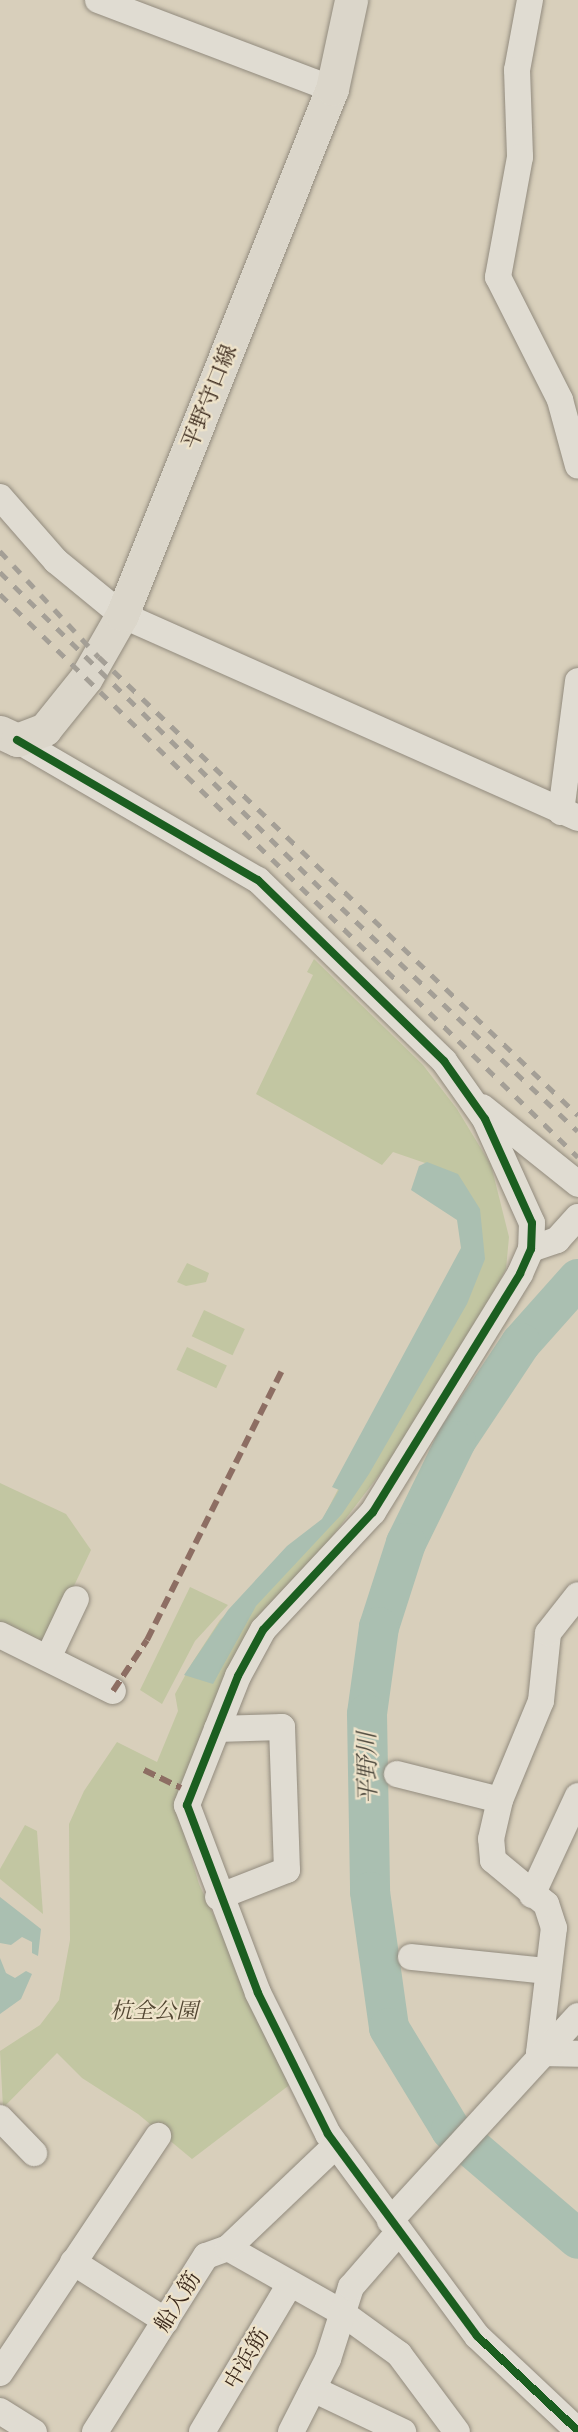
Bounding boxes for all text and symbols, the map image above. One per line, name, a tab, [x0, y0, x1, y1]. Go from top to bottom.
street label: 平野守口線	[177, 341, 243, 453]
water label: 平野川	[353, 1732, 383, 1804]
park label: 杭全公園	[110, 1999, 198, 2025]
street label: 船入筋	[149, 2267, 207, 2337]
street label: 中浜筋	[219, 2324, 275, 2394]

